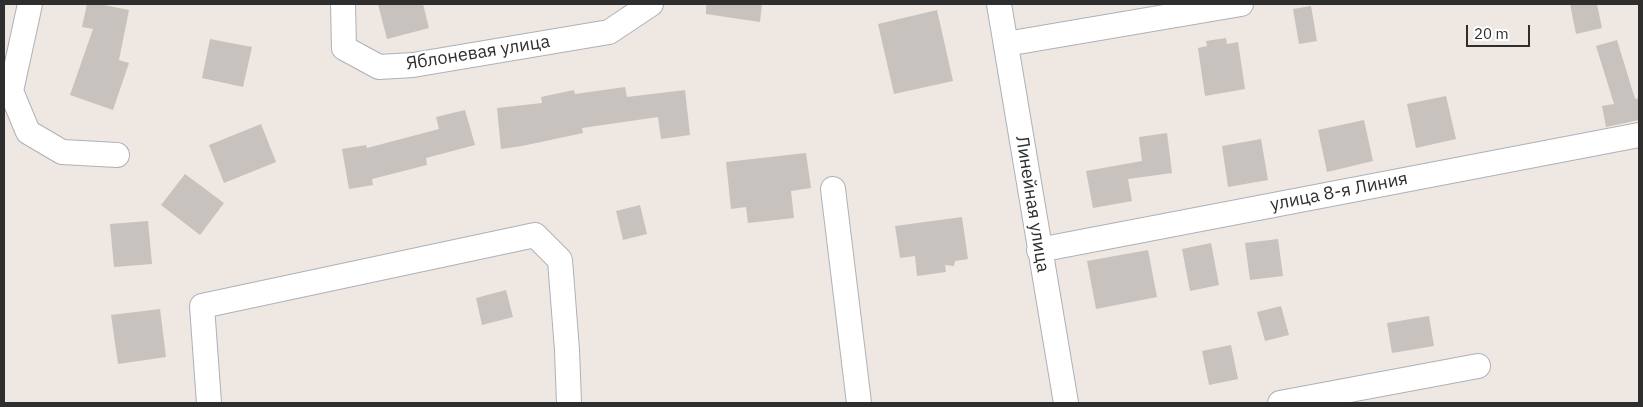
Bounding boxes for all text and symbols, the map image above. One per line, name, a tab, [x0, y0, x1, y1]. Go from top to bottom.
scale bar	[1468, 15, 1532, 47]
text: 20 m	[1474, 24, 1509, 43]
street label: Яблоневая улица	[404, 31, 552, 75]
street label: Линейная улица	[1011, 134, 1053, 274]
street label: улица 8-я Линия	[1268, 168, 1410, 216]

